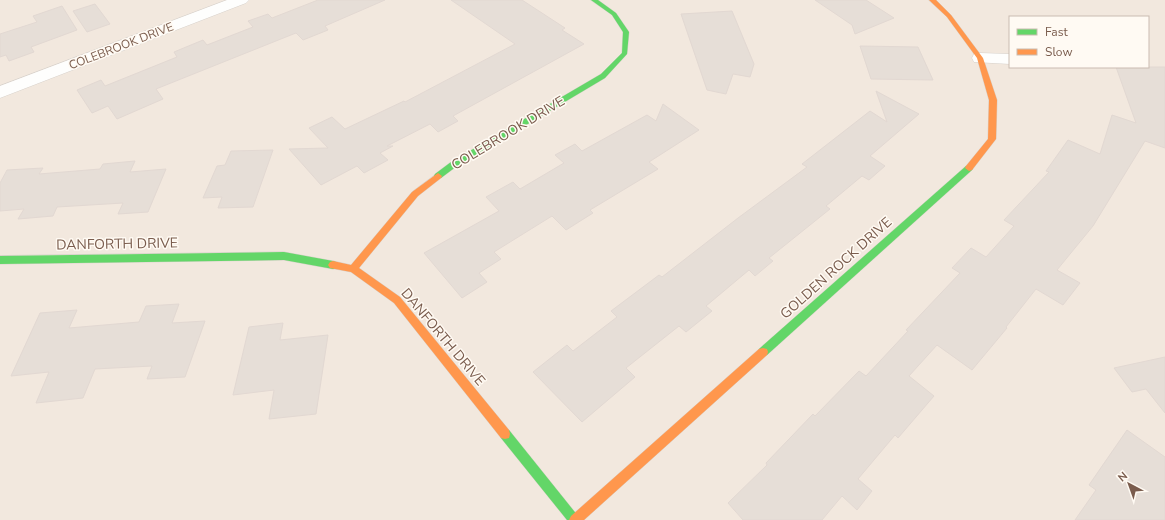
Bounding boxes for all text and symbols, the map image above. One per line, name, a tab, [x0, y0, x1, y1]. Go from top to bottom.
legend	[1009, 16, 1149, 68]
street label: COLEBROOK DRIVE	[66, 19, 176, 73]
text: Fast	[1045, 24, 1068, 40]
text: Slow	[1045, 44, 1073, 60]
street label: COLEBROOK DRIVE	[448, 92, 568, 174]
street label: GOLDEN ROCK DRIVE	[776, 213, 896, 323]
street label: DANFORTH DRIVE	[56, 233, 178, 255]
street label: DANFORTH DRIVE	[397, 284, 489, 390]
north arrow	[1109, 464, 1149, 504]
text: N	[1115, 468, 1131, 485]

